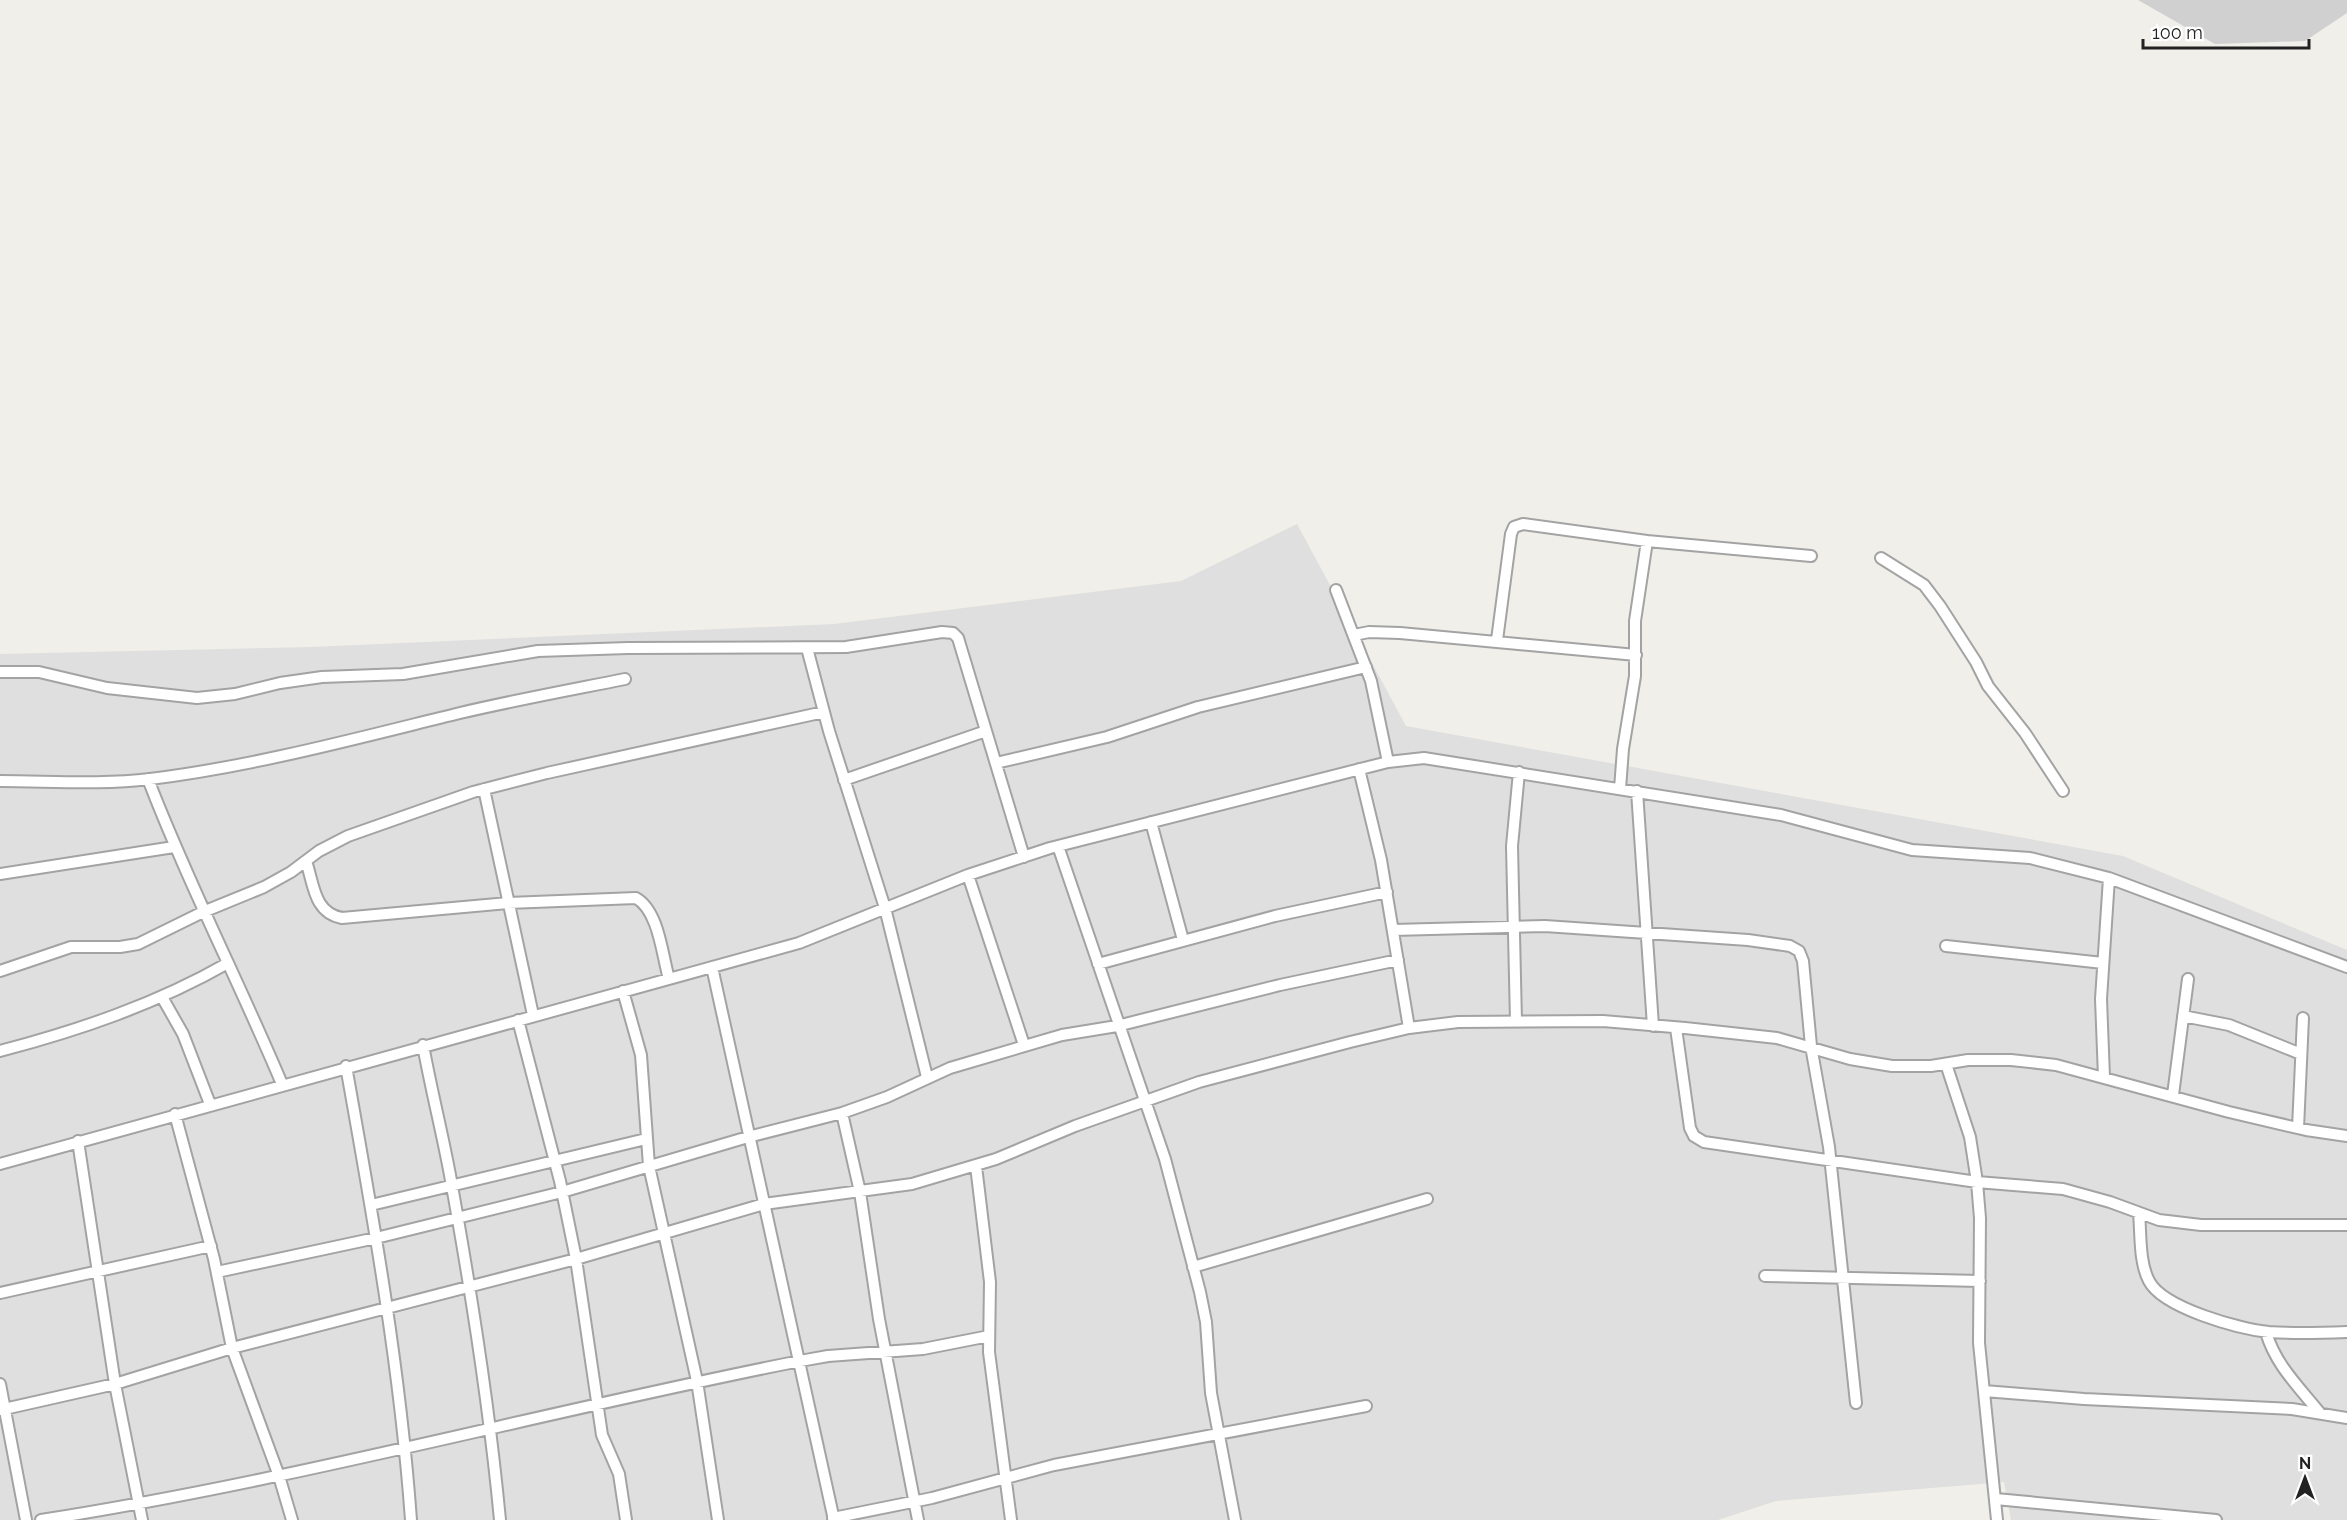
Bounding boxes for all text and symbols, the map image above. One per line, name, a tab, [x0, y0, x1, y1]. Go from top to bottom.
scale bar	[2143, 12, 2310, 50]
text: 100 m	[2152, 22, 2203, 43]
north arrow	[2275, 1448, 2335, 1508]
text: N	[2299, 1454, 2311, 1473]

